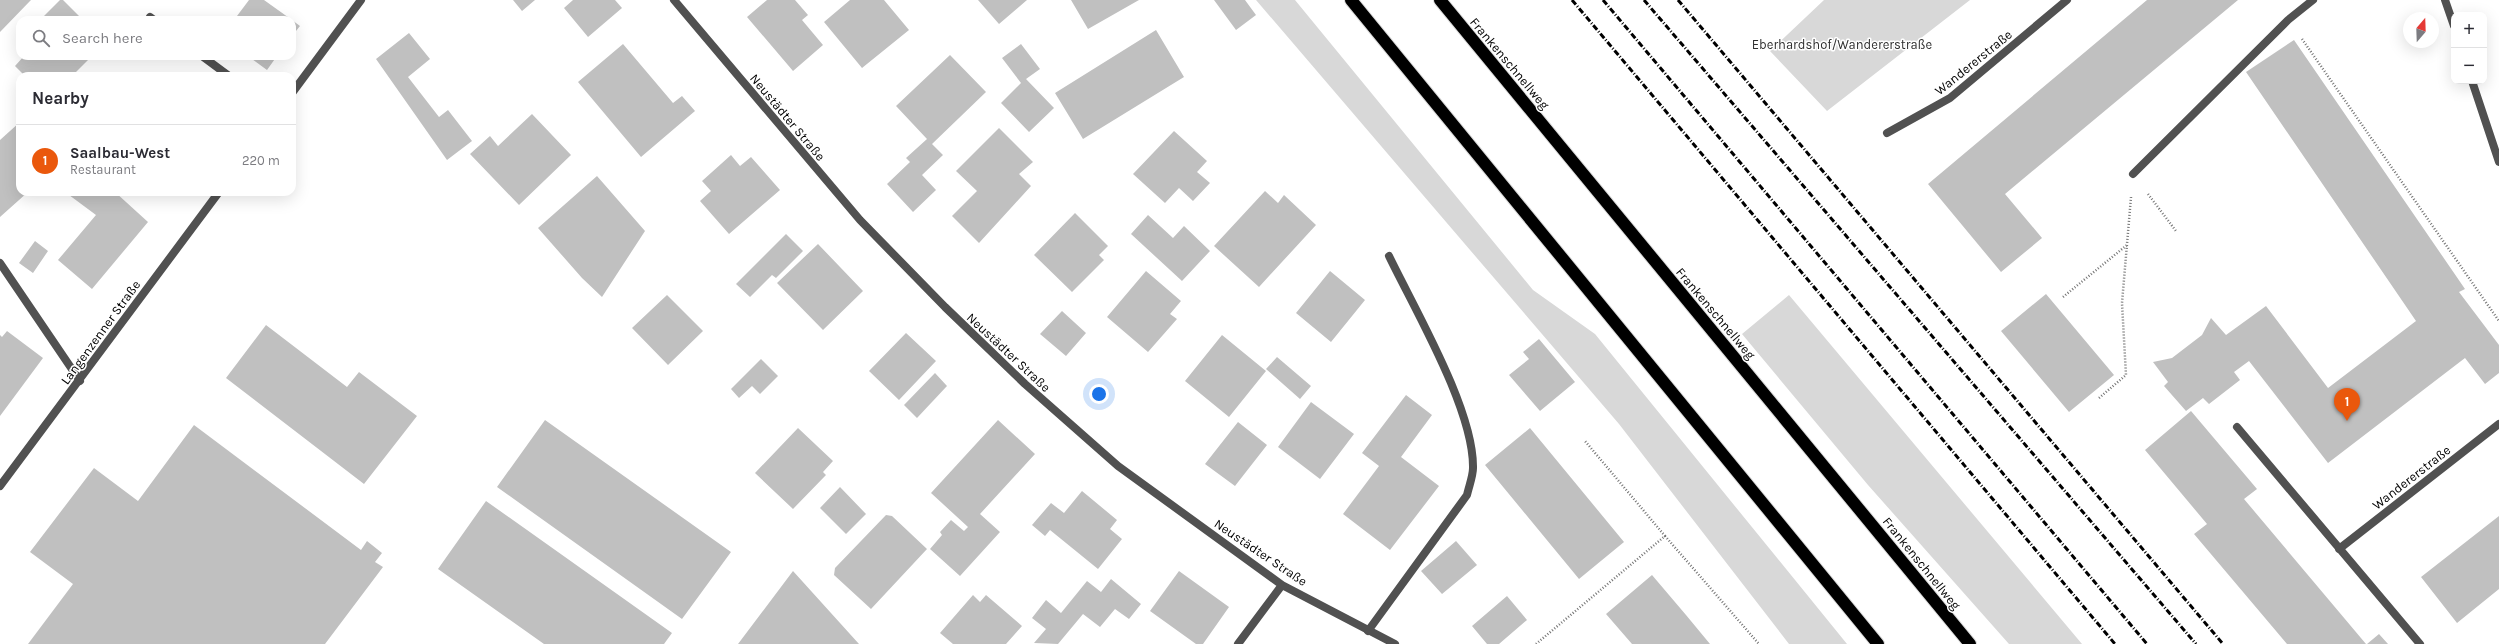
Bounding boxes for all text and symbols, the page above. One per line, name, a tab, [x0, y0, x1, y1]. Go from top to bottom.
north arrow	[2403, 12, 2439, 48]
map controls	[2451, 12, 2487, 84]
button: +	[2451, 12, 2487, 48]
street label: Frankenschnellweg	[1467, 14, 1553, 113]
search box	[16, 16, 296, 60]
street label: Wandererstraße	[1932, 26, 2015, 98]
icon: search	[30, 27, 52, 49]
text: Search here	[62, 29, 143, 47]
park label: Eberhardshof/Wandererstraße	[1752, 37, 1933, 52]
button: −	[2451, 48, 2487, 84]
street label: Neustädter Straße	[747, 71, 828, 164]
text: Nearby	[32, 88, 89, 108]
text: Saalbau-West	[70, 144, 170, 162]
text: 1	[43, 153, 47, 168]
text: 220 m	[242, 153, 280, 168]
text: Restaurant	[70, 162, 136, 177]
street label: Frankenschnellweg	[1673, 264, 1759, 363]
street label: Langenzenner Straße	[58, 277, 143, 387]
street label: Neustädter Straße	[964, 310, 1054, 395]
your location	[1089, 384, 1109, 404]
pin: 1	[2334, 388, 2360, 421]
street label: Wandererstraße	[2369, 442, 2454, 513]
street label: Frankenschnellweg	[1880, 514, 1964, 613]
street label: Neustädter Straße	[1211, 516, 1310, 589]

